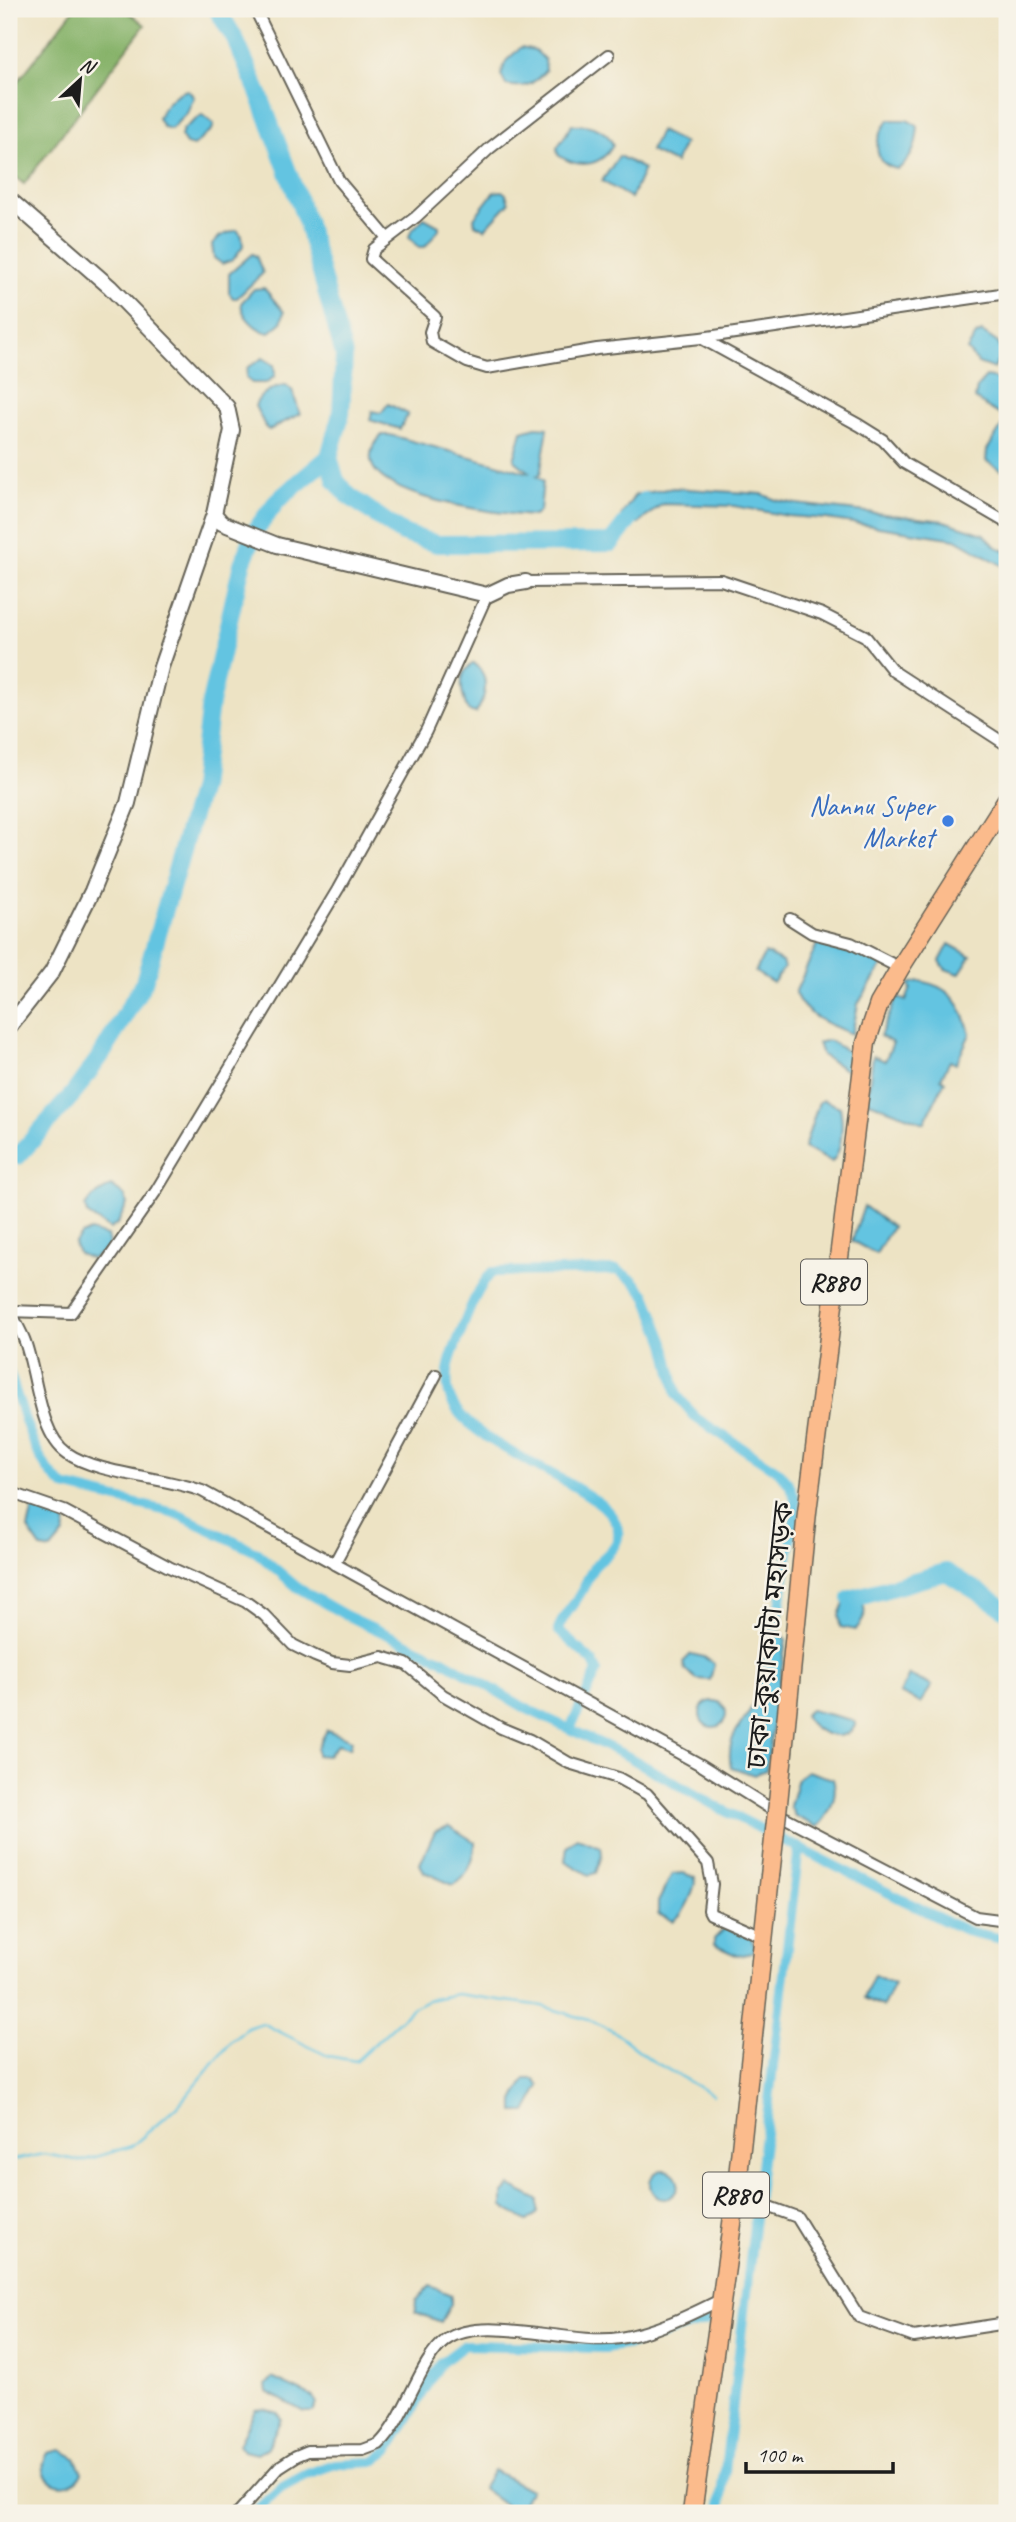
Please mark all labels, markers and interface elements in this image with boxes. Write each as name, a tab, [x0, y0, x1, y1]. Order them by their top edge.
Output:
north arrow	[46, 46, 116, 116]
text: N	[76, 52, 100, 80]
place label: Nannu Super Market	[809, 788, 938, 855]
marker: Nannu Super Market	[940, 813, 956, 829]
road number: R880	[801, 1260, 867, 1304]
street label: ঢাকা-কুয়াকাটা মহাসড়ক	[738, 1499, 801, 1771]
road number: R880	[703, 2172, 769, 2218]
scale bar	[746, 2431, 894, 2475]
text: 100 m	[757, 2442, 804, 2468]

